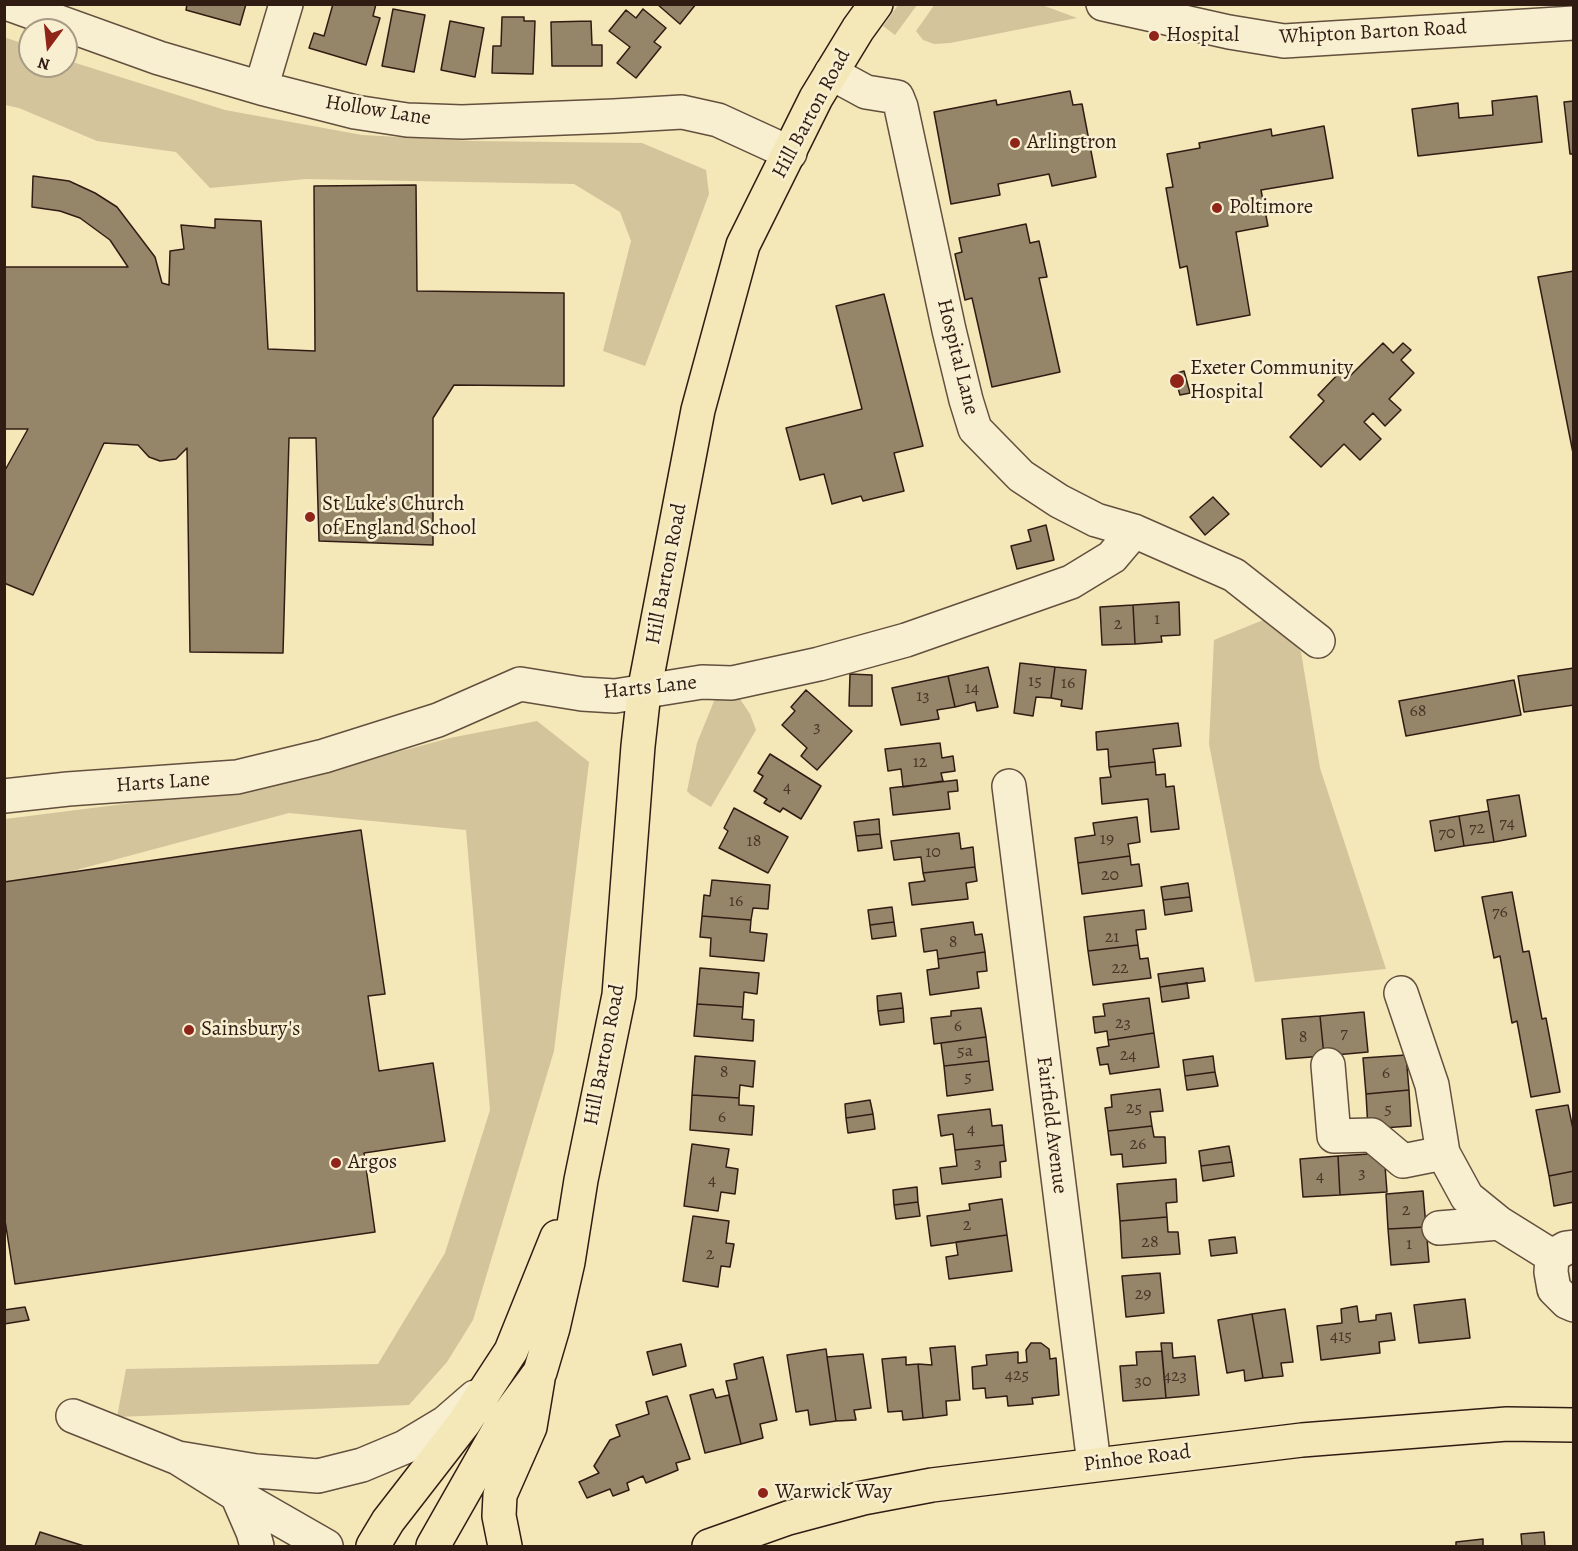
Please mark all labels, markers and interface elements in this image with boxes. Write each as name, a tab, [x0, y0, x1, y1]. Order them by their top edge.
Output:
street label: Whipton Barton Road	[1279, 16, 1467, 50]
north arrow	[18, 18, 78, 78]
place label: Hospital	[1166, 23, 1239, 49]
marker: Hospital	[1147, 29, 1161, 43]
street label: Hill Barton Road	[767, 45, 857, 183]
text: N	[35, 51, 52, 76]
street label: Hollow Lane	[323, 90, 433, 132]
place label: Arlingtron	[1027, 130, 1117, 156]
marker: Arlingtron	[1008, 136, 1022, 150]
place label: Poltimore	[1229, 195, 1313, 221]
marker: Poltimore	[1210, 201, 1224, 215]
street label: Hospital Lane	[930, 296, 984, 418]
place label: Exeter Community Hospital	[1190, 356, 1353, 406]
marker: Exeter Community Hospital	[1168, 372, 1186, 390]
place label: St Luke's Church of England School	[322, 492, 476, 542]
street label: Hill Barton Road	[641, 501, 693, 647]
marker: St Luke's Church of England School	[303, 510, 317, 524]
house number: 1	[1154, 609, 1160, 631]
house number: 2	[1114, 614, 1122, 636]
street label: Harts Lane	[602, 671, 698, 705]
house number: 15	[1028, 671, 1042, 693]
house number: 16	[1061, 673, 1075, 695]
house number: 14	[965, 678, 979, 700]
house number: 13	[916, 686, 930, 708]
house number: 68	[1409, 701, 1427, 723]
house number: 3	[813, 717, 821, 739]
house number: 12	[913, 752, 927, 774]
street label: Harts Lane	[115, 767, 211, 799]
house number: 4	[783, 777, 791, 799]
house number: 74	[1499, 813, 1515, 835]
house number: 72	[1469, 818, 1485, 840]
house number: 70	[1438, 823, 1456, 845]
house number: 19	[1100, 829, 1114, 851]
house number: 18	[747, 831, 761, 853]
house number: 10	[925, 842, 941, 864]
house number: 20	[1101, 865, 1119, 887]
house number: 16	[729, 891, 743, 913]
house number: 76	[1492, 902, 1508, 924]
house number: 21	[1105, 927, 1119, 949]
house number: 8	[949, 932, 957, 954]
house number: 22	[1111, 958, 1129, 980]
street label: Hill Barton Road	[579, 982, 631, 1128]
house number: 23	[1115, 1013, 1131, 1035]
house number: 6	[954, 1016, 962, 1038]
place label: Sainsbury's	[201, 1017, 301, 1043]
marker: Sainsbury's	[182, 1023, 196, 1037]
house number: 7	[1340, 1023, 1348, 1045]
house number: 8	[1299, 1027, 1307, 1049]
house number: 5a	[957, 1041, 973, 1063]
house number: 24	[1120, 1045, 1136, 1067]
street label: Fairfield Avenue	[1030, 1055, 1072, 1195]
house number: 8	[720, 1062, 728, 1084]
house number: 6	[1382, 1063, 1390, 1085]
house number: 5	[964, 1067, 972, 1089]
house number: 25	[1126, 1098, 1142, 1120]
house number: 5	[1384, 1099, 1392, 1121]
house number: 6	[718, 1107, 726, 1129]
house number: 4	[967, 1119, 975, 1141]
house number: 26	[1130, 1134, 1146, 1156]
place label: Argos	[348, 1150, 397, 1176]
house number: 3	[974, 1153, 982, 1175]
marker: Argos	[329, 1156, 343, 1170]
house number: 3	[1358, 1163, 1366, 1185]
house number: 4	[1316, 1166, 1324, 1188]
house number: 4	[708, 1170, 716, 1192]
house number: 2	[1402, 1200, 1410, 1222]
house number: 2	[963, 1215, 971, 1237]
house number: 28	[1141, 1232, 1159, 1254]
house number: 1	[1406, 1234, 1412, 1256]
house number: 2	[706, 1244, 714, 1266]
house number: 29	[1135, 1284, 1151, 1306]
house number: 415	[1330, 1326, 1352, 1348]
house number: 425	[1005, 1365, 1029, 1387]
house number: 423	[1163, 1366, 1187, 1388]
house number: 30	[1134, 1371, 1152, 1393]
street label: Pinhoe Road	[1082, 1440, 1192, 1478]
place label: Warwick Way	[775, 1480, 892, 1506]
marker: Warwick Way	[756, 1486, 770, 1500]

